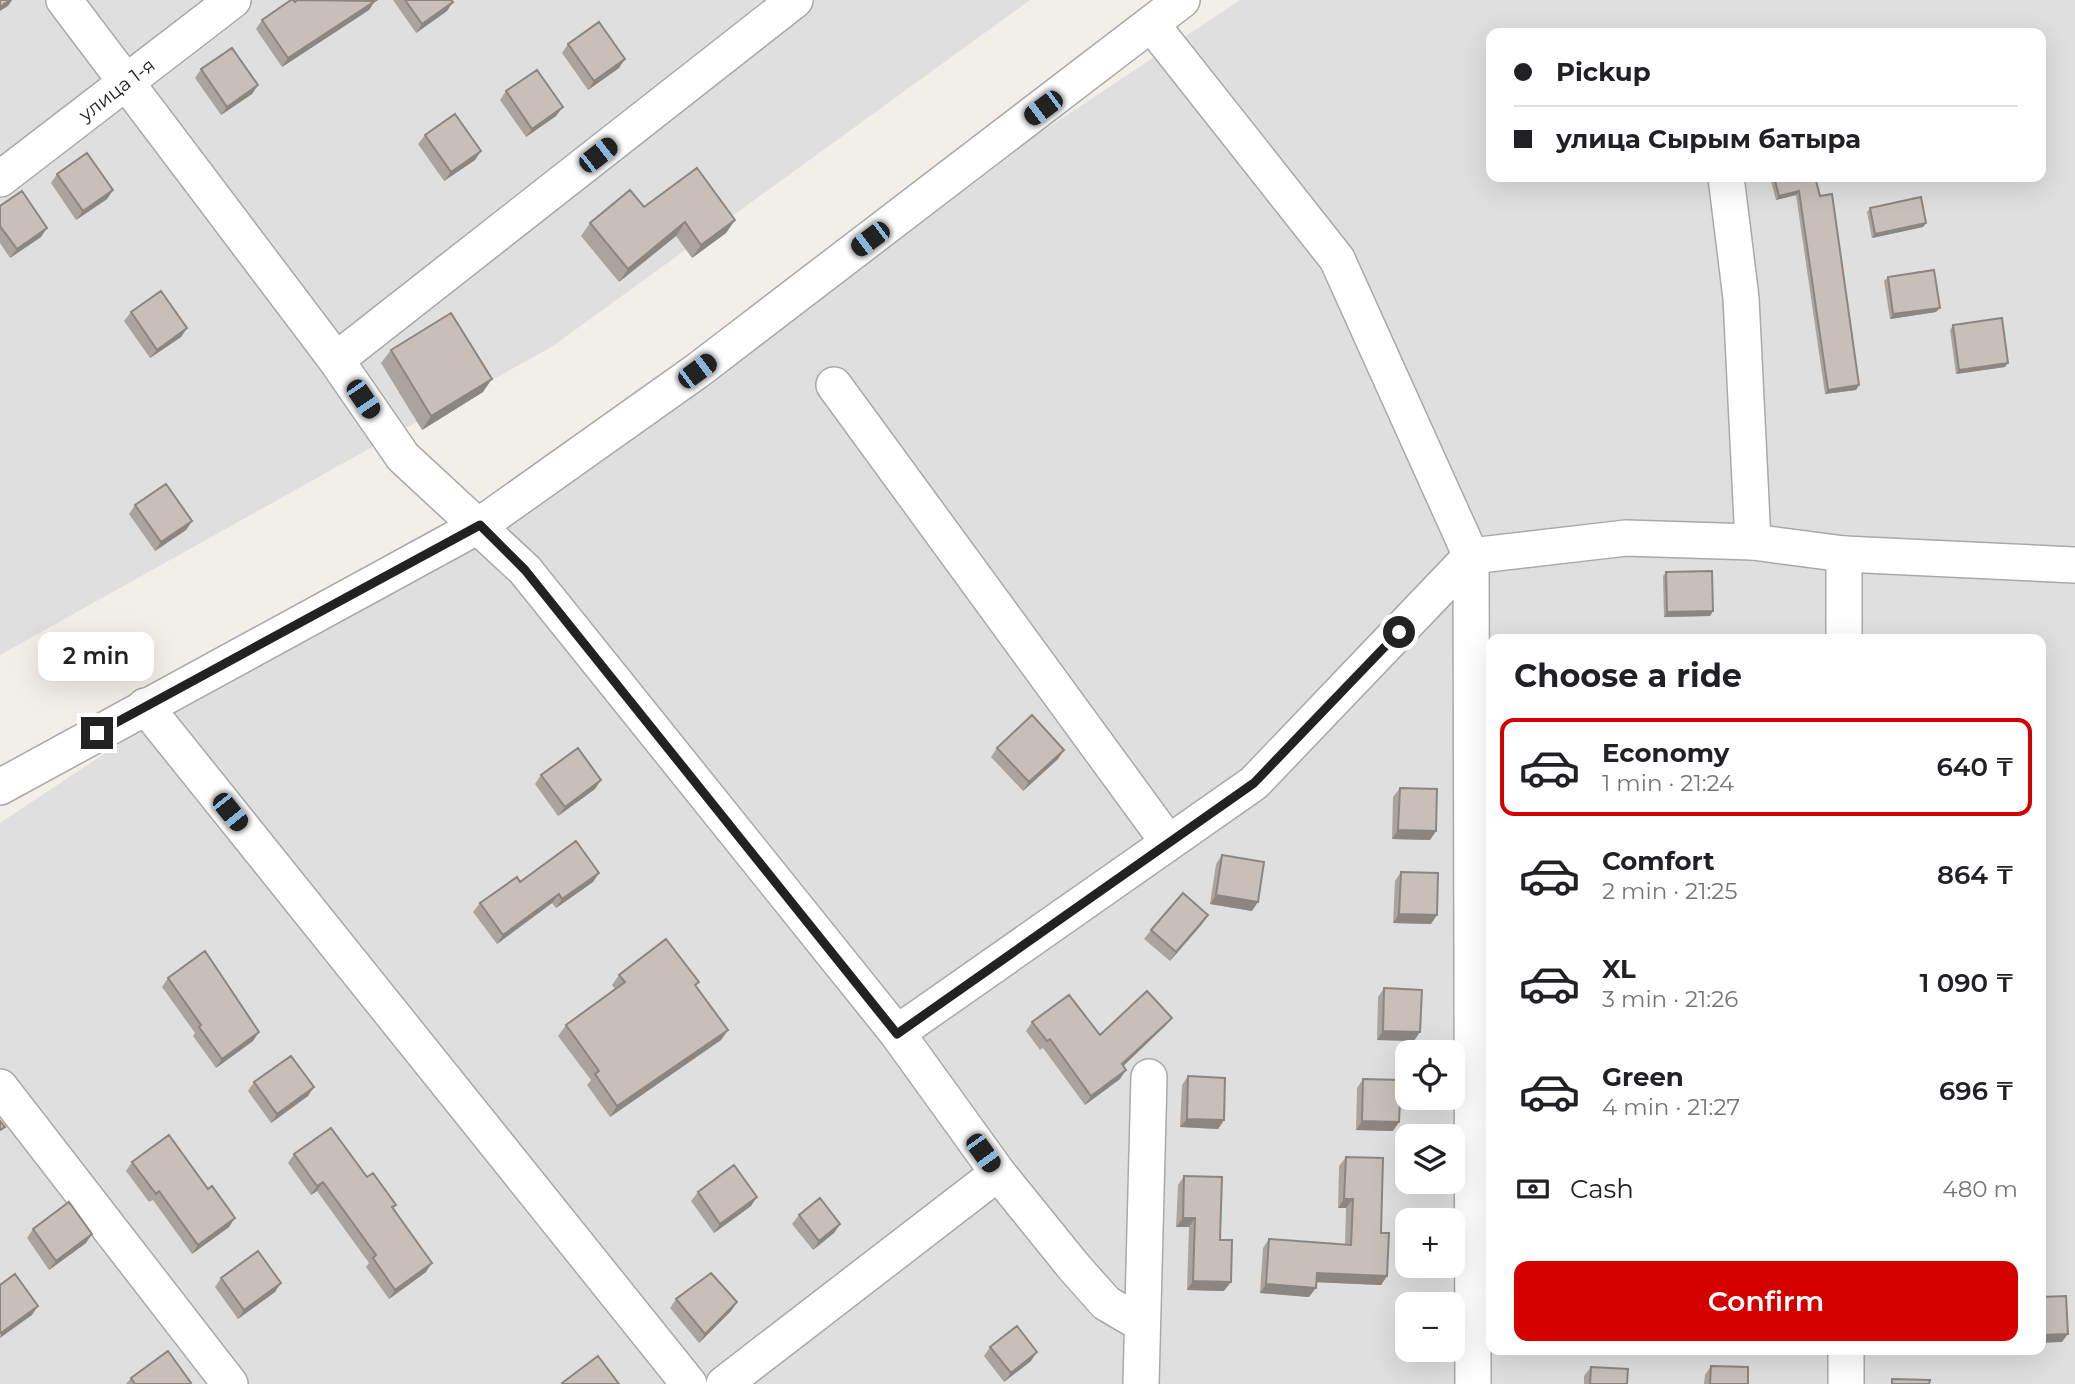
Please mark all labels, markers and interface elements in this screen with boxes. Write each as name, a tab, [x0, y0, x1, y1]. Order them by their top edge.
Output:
street label: улица 1-я	[73, 53, 159, 126]
text: Pickup	[1556, 56, 1651, 88]
car	[1020, 87, 1067, 129]
text: улица Сырым батыра	[1556, 123, 1861, 155]
car	[575, 134, 622, 176]
car	[847, 218, 894, 260]
car	[674, 350, 721, 392]
car	[343, 376, 384, 422]
route start	[1383, 616, 1415, 648]
callout: 2 min	[39, 632, 155, 680]
text: 2 min	[63, 642, 129, 670]
text: Choose a ride	[1514, 656, 1742, 695]
route end	[81, 717, 113, 749]
icon: car	[1518, 736, 1581, 799]
text: Economy	[1602, 737, 1729, 769]
text: 640 ₸	[1937, 751, 2014, 783]
text: 1 min · 21:24	[1602, 769, 1734, 797]
car	[209, 789, 252, 835]
icon: car	[1518, 844, 1581, 907]
text: Comfort	[1602, 845, 1714, 877]
text: 864 ₸	[1937, 859, 2014, 891]
text: 2 min · 21:25	[1602, 877, 1737, 905]
icon: car	[1518, 952, 1581, 1015]
text: XL	[1602, 953, 1636, 985]
text: 1 090 ₸	[1920, 967, 2014, 999]
text: 3 min · 21:26	[1602, 985, 1738, 1013]
map controls	[1395, 1040, 1465, 1362]
button: locate	[1395, 1040, 1465, 1110]
icon: car	[1518, 1060, 1581, 1123]
text: Green	[1602, 1061, 1684, 1093]
text: 696 ₸	[1939, 1075, 2014, 1107]
text: 4 min · 21:27	[1602, 1093, 1740, 1121]
button: layers	[1395, 1124, 1465, 1194]
car	[963, 1130, 1004, 1176]
icon: cash	[1514, 1170, 1552, 1208]
text: Cash	[1570, 1173, 1634, 1205]
text: 480 m	[1942, 1175, 2018, 1203]
button: +	[1395, 1208, 1465, 1278]
button: Confirm	[1514, 1261, 2018, 1341]
button: −	[1395, 1292, 1465, 1362]

